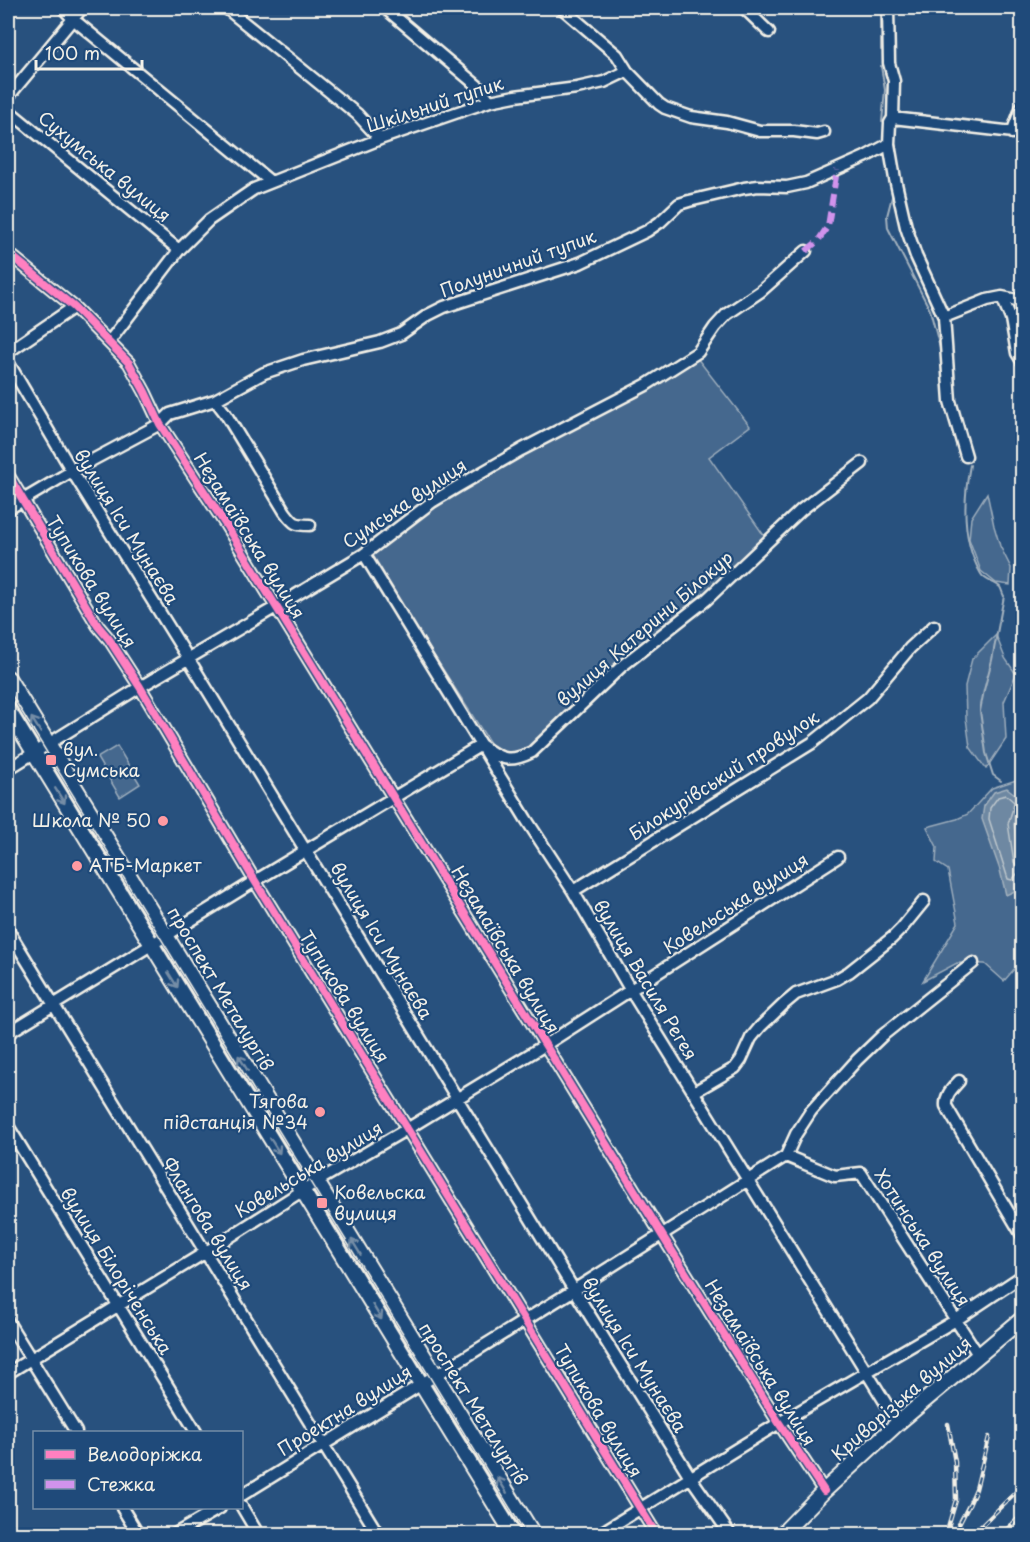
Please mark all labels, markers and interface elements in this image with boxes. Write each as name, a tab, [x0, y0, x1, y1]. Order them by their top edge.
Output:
scale bar	[36, 33, 142, 71]
text: 100 m	[45, 39, 100, 66]
street label: Шкільний тупик	[363, 69, 507, 138]
street label: Сухумська вулиця	[33, 104, 177, 228]
street label: Полуничний тупик	[436, 222, 600, 303]
street label: вулиця Іси Мунаєва	[68, 443, 187, 610]
street label: Незамаївська вулиця	[188, 447, 313, 624]
street label: Сумська вулиця	[337, 451, 472, 554]
street label: Тупикова вулиця	[41, 510, 144, 653]
street label: вулиця Катерини Білокур	[550, 544, 738, 712]
street label: Білокурівський провулок	[623, 703, 824, 847]
one-way arrow	[30, 717, 42, 734]
place label: вул. Сумська	[63, 735, 140, 783]
marker: вул. Сумська	[44, 753, 58, 767]
one-way arrow	[55, 787, 67, 804]
place label: Школа № 50	[32, 806, 151, 833]
marker: Школа № 50	[156, 814, 170, 828]
street label: Ковельська вулиця	[657, 845, 813, 960]
place label: АТБ-Маркет	[89, 851, 202, 878]
street label: вулиця Іси Мунаєва	[325, 856, 440, 1025]
marker: АТБ-Маркет	[70, 859, 84, 873]
street label: Незамаївська вулиця	[445, 860, 567, 1038]
street label: вулиця Василя Регея	[588, 894, 705, 1065]
street label: проспект Металургів	[161, 901, 281, 1076]
street label: Тупикова вулиця	[294, 925, 397, 1068]
one-way arrow	[168, 971, 180, 988]
one-way arrow	[237, 1055, 249, 1072]
place label: Тягова пiдстанцiя №34	[163, 1087, 309, 1135]
marker: Тягова пiдстанцiя №34	[313, 1105, 327, 1119]
street label: Ковельська вулиця	[229, 1114, 387, 1224]
one-way arrow	[270, 1137, 282, 1154]
street label: Флангова вулиця	[156, 1151, 260, 1295]
street label: Хотинська вулиця	[869, 1163, 978, 1311]
place label: Ковельска вулиця	[334, 1178, 426, 1226]
street label: вулиця Білоріченська	[55, 1181, 180, 1360]
marker: Ковельска вулиця	[315, 1196, 329, 1210]
one-way arrow	[350, 1239, 362, 1256]
street label: вулиця Іси Мунаєва	[576, 1271, 695, 1438]
street label: Незамаївська вулиця	[699, 1274, 824, 1451]
one-way arrow	[372, 1303, 384, 1320]
street label: проспект Металургів	[413, 1317, 535, 1490]
street label: Криворізька вулиця	[825, 1329, 977, 1467]
street label: Тупикова вулиця	[549, 1338, 650, 1482]
street label: Проектна вулиця	[272, 1358, 417, 1462]
legend	[33, 1431, 243, 1509]
text: Велодоріжка	[87, 1440, 203, 1467]
text: Стежка	[87, 1470, 156, 1497]
one-way arrow	[496, 1477, 508, 1494]

